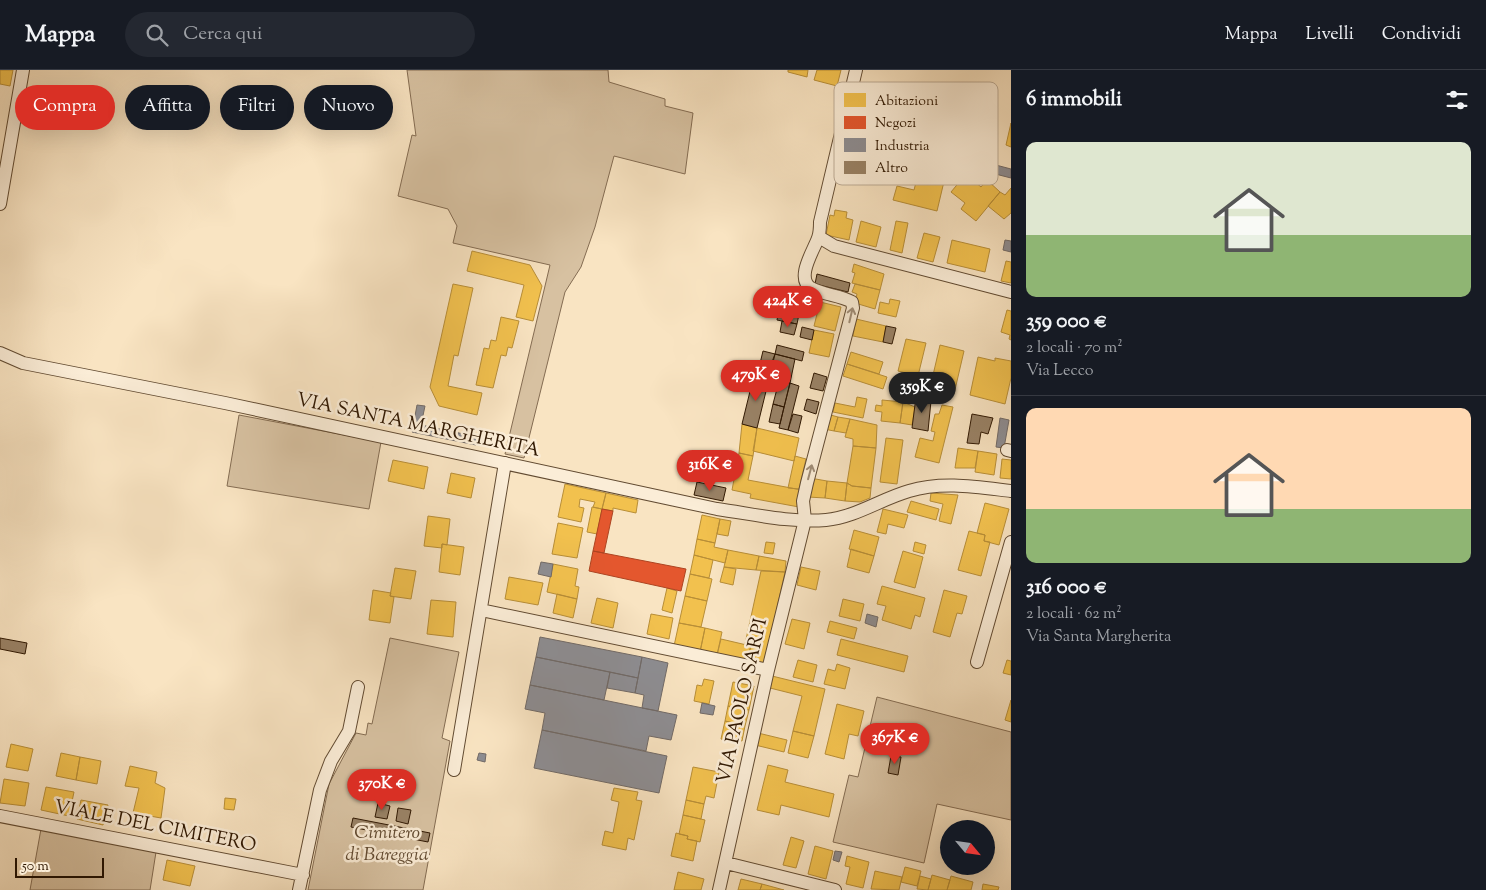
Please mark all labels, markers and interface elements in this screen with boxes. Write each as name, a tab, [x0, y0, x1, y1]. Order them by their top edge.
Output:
search box	[125, 12, 475, 57]
text: Mappa	[25, 18, 95, 52]
icon: search	[143, 21, 171, 49]
text: Cerca qui	[183, 21, 262, 48]
text: Mappa	[1225, 22, 1278, 48]
text: Livelli	[1306, 22, 1354, 48]
text: Condividi	[1382, 22, 1461, 48]
legend	[834, 82, 998, 185]
chip: Compra	[15, 85, 115, 130]
chip: Affitta	[125, 85, 210, 130]
chip: Filtri	[220, 85, 294, 130]
chip: Nuovo	[304, 85, 393, 130]
text: 6 immobili	[1026, 85, 1122, 115]
icon: filters	[1443, 86, 1471, 114]
text: Abitazioni	[875, 92, 938, 112]
text: Negozi	[875, 114, 916, 134]
text: Industria	[875, 137, 930, 157]
text: Altro	[875, 159, 908, 179]
icon: home	[1204, 175, 1294, 265]
pin: 424K €	[747, 286, 829, 328]
text: 424K €	[764, 290, 812, 313]
one-way arrow	[847, 307, 856, 323]
text: 359 000 €	[1026, 307, 1107, 337]
text: 2 locali · 70 m²	[1026, 337, 1123, 360]
pin: 479K €	[715, 360, 797, 402]
text: Via Lecco	[1026, 360, 1094, 383]
text: 479K €	[732, 364, 780, 387]
pin: 359K €	[881, 372, 963, 414]
text: 359K €	[900, 376, 944, 399]
street label: VIA SANTA MARGHERITA	[294, 387, 543, 465]
icon: home	[1204, 440, 1294, 530]
pin: 316K €	[669, 450, 751, 492]
text: 316K €	[688, 454, 732, 477]
one-way arrow	[806, 465, 815, 481]
text: 316 000 €	[1026, 573, 1107, 603]
text: 2 locali · 62 m²	[1026, 603, 1122, 626]
street label: VIA PAOLO SARPI	[711, 616, 775, 786]
text: Via Santa Margherita	[1026, 626, 1171, 649]
pin: 367K €	[854, 722, 936, 765]
text: 367K €	[871, 727, 919, 750]
pin: 370K €	[341, 768, 423, 811]
text: 370K €	[358, 773, 406, 796]
street label: VIALE DEL CIMITERO	[52, 794, 258, 860]
park label: Cimitero di Bareggia	[345, 820, 429, 869]
north arrow	[940, 820, 995, 875]
map controls	[940, 820, 995, 875]
scale bar	[15, 855, 104, 878]
text: 50 m	[22, 857, 49, 877]

